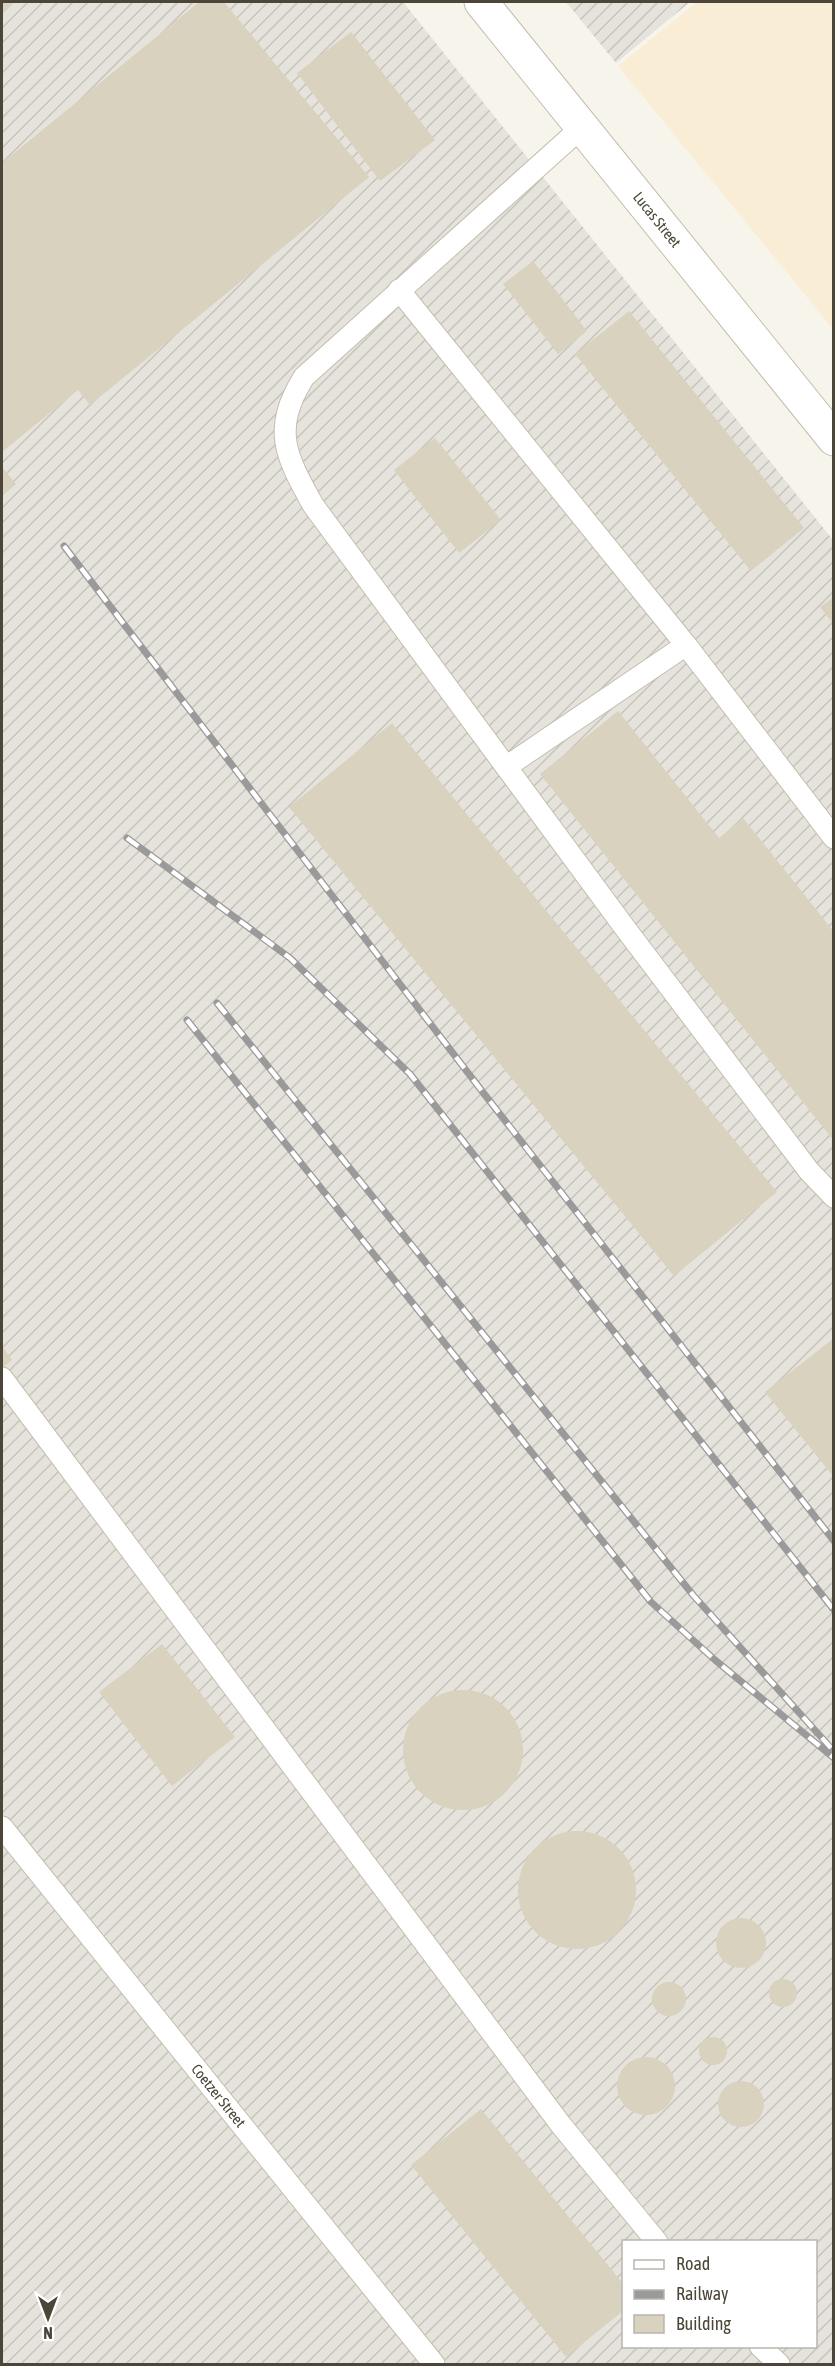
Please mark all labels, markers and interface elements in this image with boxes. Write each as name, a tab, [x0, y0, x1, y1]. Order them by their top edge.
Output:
street label: Lucas Street	[630, 189, 685, 250]
street label: Coetzer Street	[188, 2060, 249, 2131]
legend	[622, 2240, 817, 2348]
text: Road	[676, 2253, 710, 2274]
text: Railway	[676, 2283, 728, 2304]
north arrow	[18, 2288, 78, 2348]
text: Building	[676, 2313, 731, 2334]
text: N	[43, 2324, 53, 2342]

